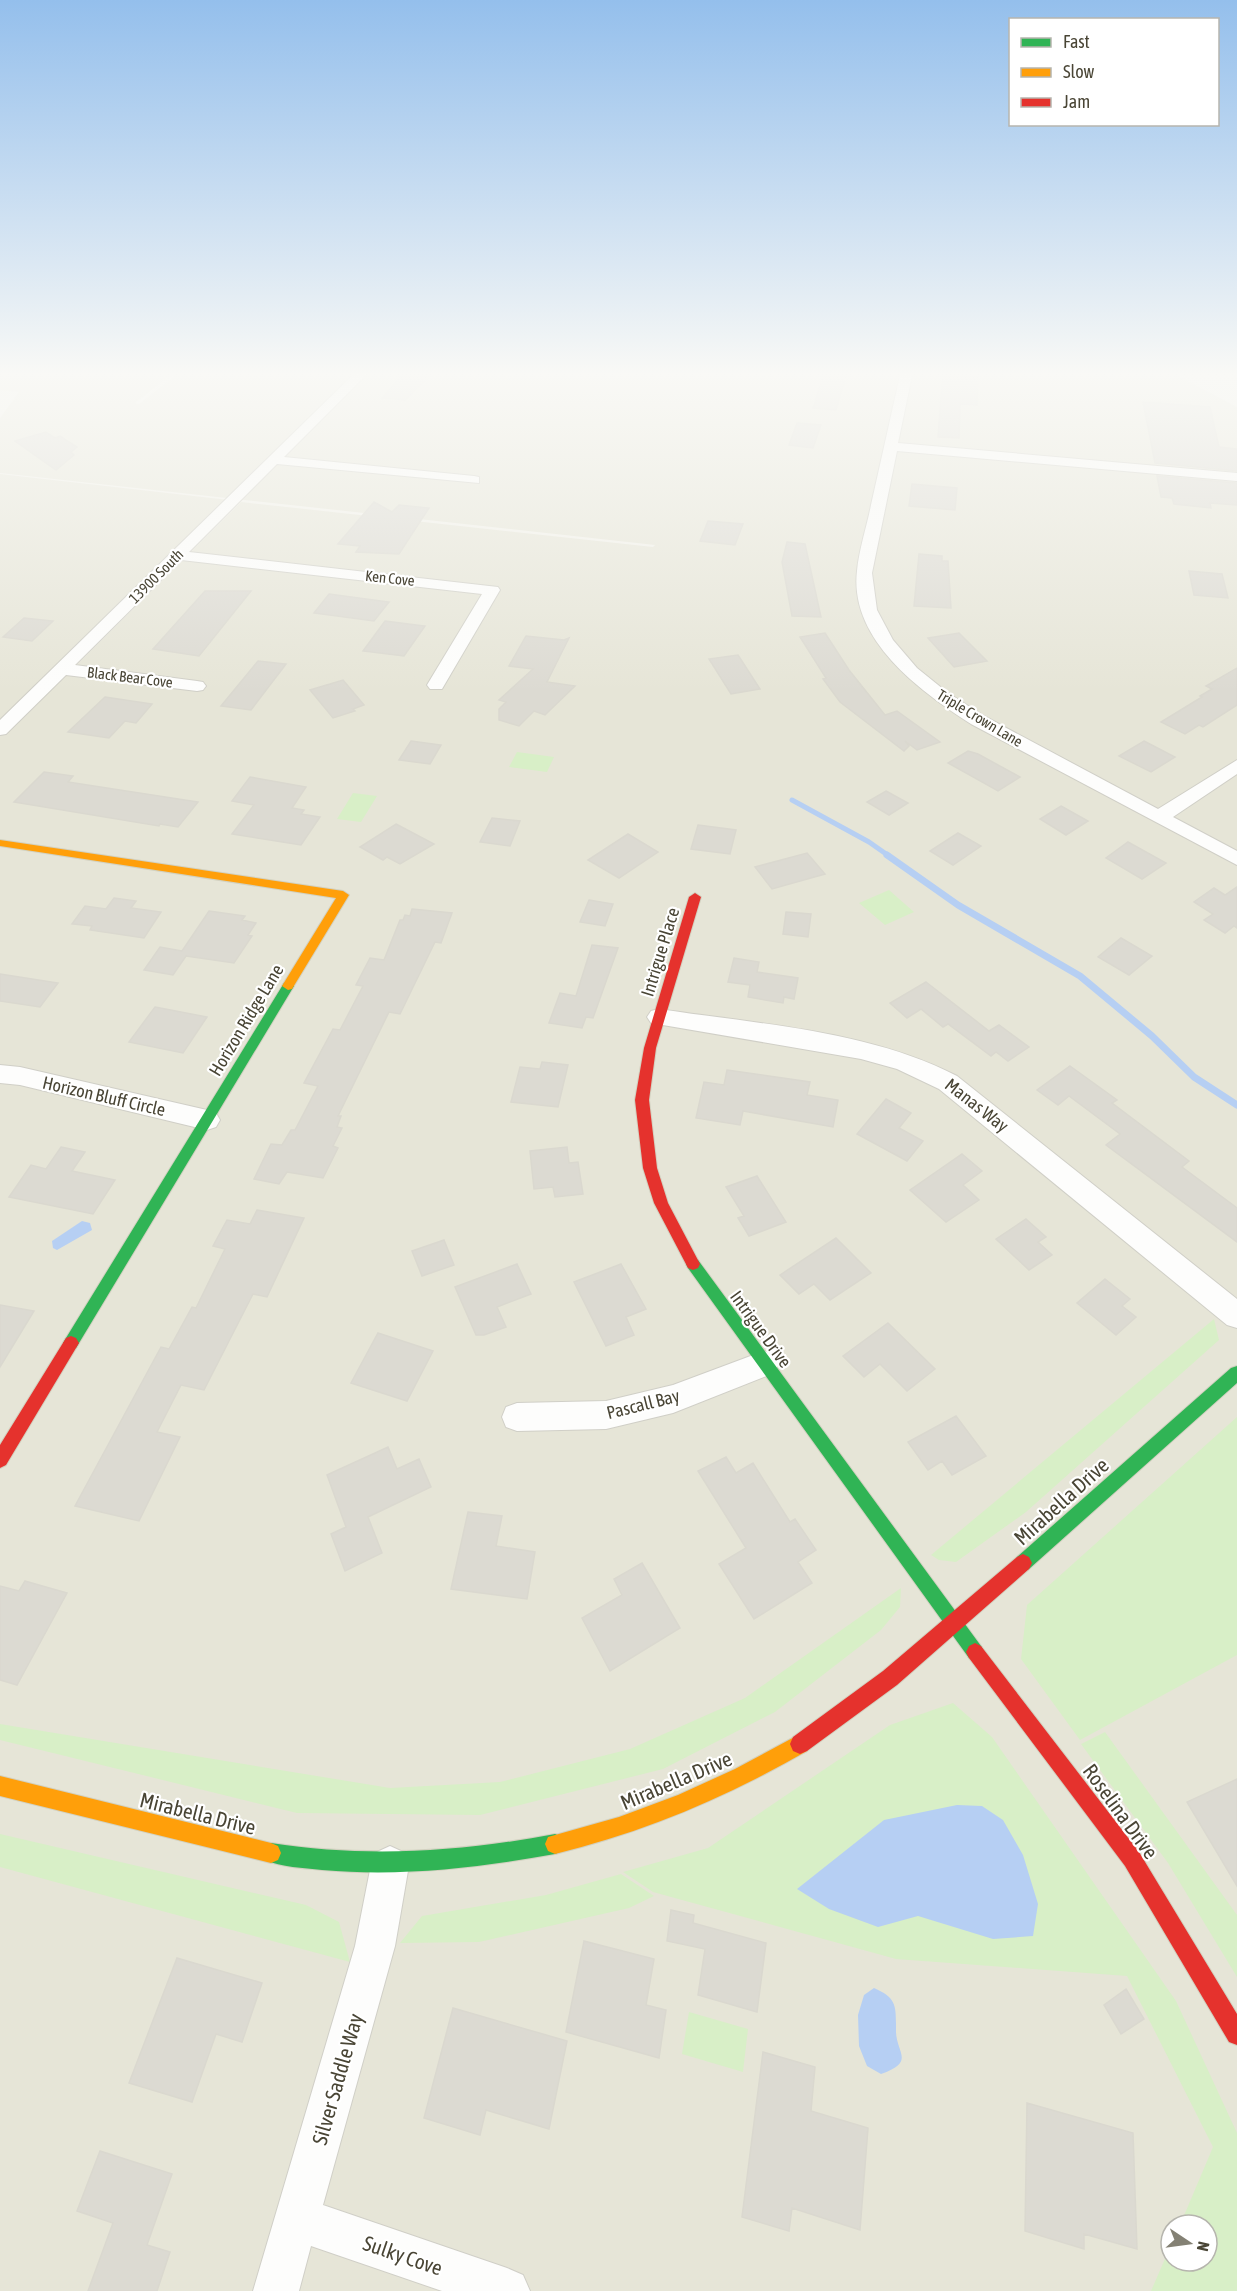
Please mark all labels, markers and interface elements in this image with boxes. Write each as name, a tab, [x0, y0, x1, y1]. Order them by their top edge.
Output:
legend	[1009, 18, 1219, 126]
text: Fast	[1063, 31, 1090, 52]
text: Slow	[1063, 61, 1094, 82]
text: Jam	[1063, 91, 1090, 112]
street label: 13900 South	[125, 545, 187, 607]
street label: Ken Cove	[364, 567, 416, 589]
street label: Black Bear Cove	[86, 663, 174, 691]
street label: Triple Crown Lane	[934, 686, 1026, 750]
street label: Intrigue Place	[637, 905, 683, 999]
street label: Horizon Ridge Lane	[204, 960, 288, 1080]
street label: Horizon Bluff Circle	[40, 1072, 168, 1120]
street label: Manas Way	[941, 1074, 1013, 1136]
street label: Intrigue Drive	[726, 1286, 796, 1372]
street label: Pascall Bay	[604, 1385, 682, 1423]
street label: Mirabella Drive	[1009, 1452, 1113, 1550]
street label: Mirabella Drive	[617, 1746, 735, 1814]
street label: Roselina Drive	[1079, 1759, 1163, 1863]
street label: Mirabella Drive	[138, 1787, 258, 1839]
street label: Silver Saddle Way	[307, 2010, 367, 2147]
north arrow	[1159, 2213, 1219, 2273]
street label: Sulky Cove	[360, 2230, 446, 2280]
text: N	[1194, 2240, 1213, 2253]

